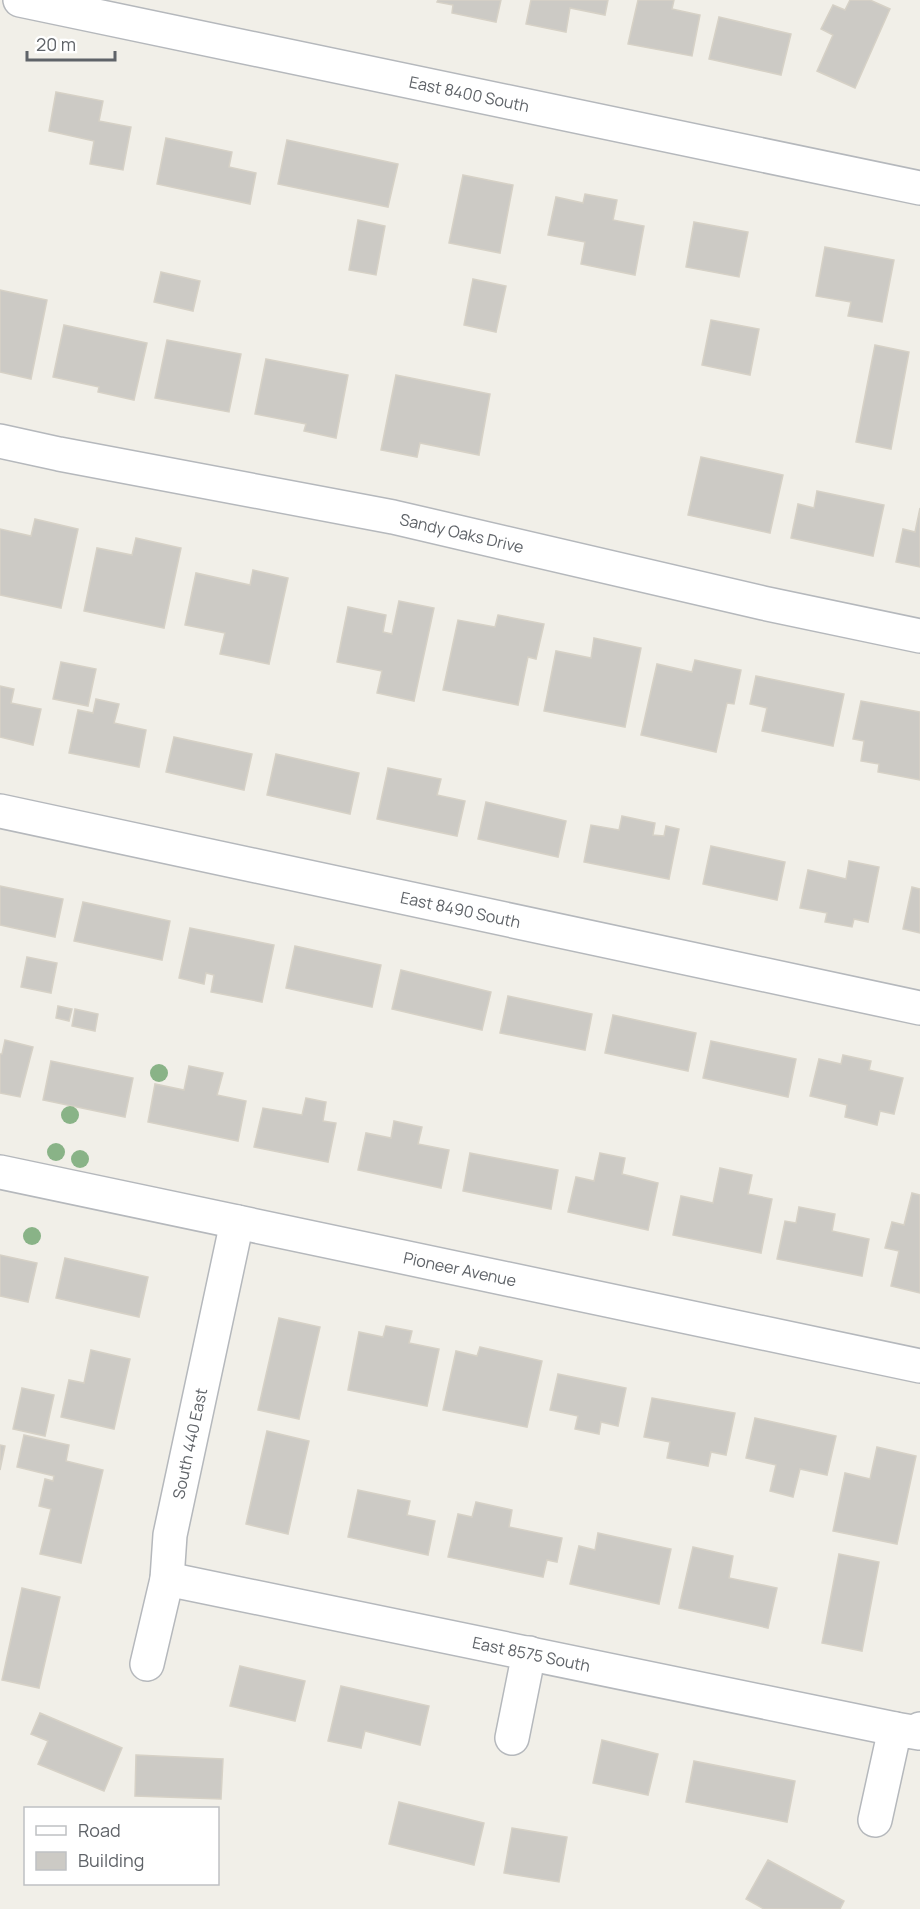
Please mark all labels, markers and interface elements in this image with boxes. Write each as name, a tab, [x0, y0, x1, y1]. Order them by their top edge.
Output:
scale bar	[27, 24, 116, 62]
text: 20 m	[36, 32, 76, 56]
street label: East 8400 South	[407, 71, 531, 117]
street label: Sandy Oaks Drive	[398, 508, 526, 558]
street label: East 8490 South	[398, 886, 523, 933]
street label: Pioneer Avenue	[401, 1246, 518, 1292]
street label: South 440 East	[167, 1386, 212, 1501]
street label: East 8575 South	[470, 1631, 592, 1677]
legend	[24, 1807, 219, 1885]
text: Road	[78, 1818, 121, 1842]
text: Building	[78, 1848, 144, 1872]

